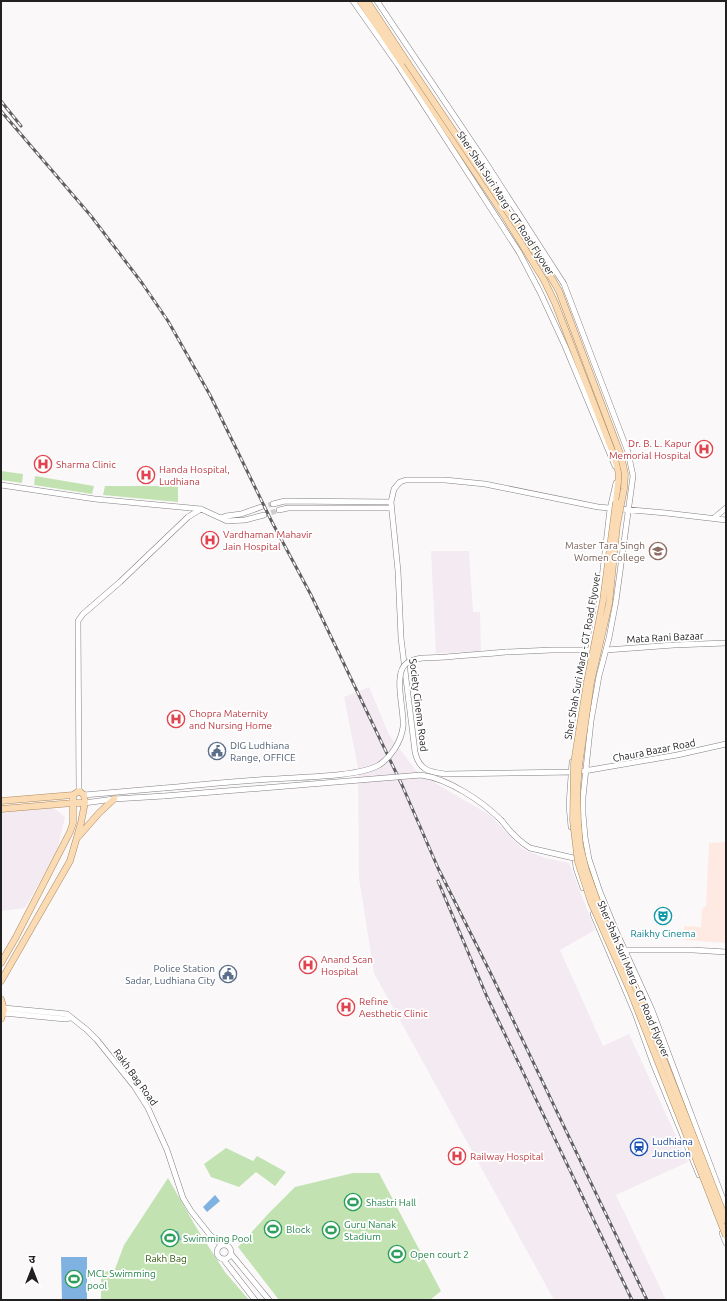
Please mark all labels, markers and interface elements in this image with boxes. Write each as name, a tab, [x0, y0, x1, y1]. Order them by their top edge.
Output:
street label: Sher Shah Suri Marg - GT Road Flyover	[455, 129, 556, 277]
place label: Dr. B. L. Kapur Memorial Hospital	[609, 438, 691, 461]
hospital icon: Dr. B. L. Kapur Memorial Hospital	[694, 439, 714, 459]
hospital icon: Sharma Clinic	[33, 454, 53, 474]
place label: Sharma Clinic	[56, 459, 116, 470]
place label: Handa Hospital, Ludhiana	[159, 464, 230, 487]
hospital icon: Handa Hospital, Ludhiana	[136, 465, 156, 485]
place label: Vardhaman Mahavir Jain Hospital	[223, 529, 313, 552]
hospital icon: Vardhaman Mahavir Jain Hospital	[200, 530, 220, 550]
place label: Master Tara Singh Women College	[565, 540, 645, 563]
school or university icon: Master Tara Singh Women College	[648, 541, 668, 561]
street label: Sher Shah Suri Marg - GT Road Flyover	[562, 572, 603, 740]
street label: Mata Rani Bazaar	[626, 630, 704, 645]
street label: Society Cinema Road	[407, 658, 430, 752]
place label: Chopra Maternity and Nursing Home	[189, 708, 272, 731]
hospital icon: Chopra Maternity and Nursing Home	[166, 709, 186, 729]
street label: Chaura Bazar Road	[612, 737, 697, 764]
place label: DIG Ludhiana Range, OFFICE	[230, 740, 296, 763]
public building icon: DIG Ludhiana Range, OFFICE	[207, 741, 227, 761]
street label: Sher Shah Suri Marg - GT Road Flyover	[595, 899, 672, 1060]
theatre icon: Raikhy Cinema	[653, 906, 673, 926]
place label: Raikhy Cinema	[630, 928, 696, 939]
place label: Anand Scan Hospital	[321, 954, 373, 977]
hospital icon: Anand Scan Hospital	[298, 955, 318, 975]
place label: Police Station Sadar, Ludhiana City	[125, 963, 215, 986]
public building icon: Police Station Sadar, Ludhiana City	[218, 964, 238, 984]
place label: Refine Aesthetic Clinic	[359, 996, 428, 1019]
hospital icon: Refine Aesthetic Clinic	[336, 997, 356, 1017]
street label: Rakh Bag Road	[111, 1047, 160, 1108]
place label: Ludhiana Junction	[652, 1136, 693, 1159]
station icon: Ludhiana Junction	[629, 1137, 649, 1157]
hospital icon: Railway Hospital	[447, 1146, 467, 1166]
place label: Railway Hospital	[470, 1151, 544, 1162]
sports icon: Shastri Hall	[343, 1192, 363, 1212]
place label: Shastri Hall	[366, 1197, 417, 1208]
sports icon: Block	[263, 1219, 283, 1239]
place label: Guru Nanak Stadium	[344, 1219, 396, 1242]
sports icon: Guru Nanak Stadium	[321, 1220, 341, 1240]
place label: Block	[286, 1224, 311, 1235]
sports icon: Swimming Pool	[160, 1228, 180, 1248]
place label: Swimming Pool	[183, 1233, 252, 1244]
sports icon: Open court 2	[387, 1244, 407, 1264]
north arrow	[12, 1249, 52, 1289]
place label: Open court 2	[410, 1249, 469, 1260]
text: उ	[29, 1253, 36, 1265]
park label: Rakh Bag	[145, 1253, 187, 1264]
place label: MCL Swimming pool	[87, 1268, 156, 1291]
sports icon: MCL Swimming pool	[64, 1269, 84, 1289]

